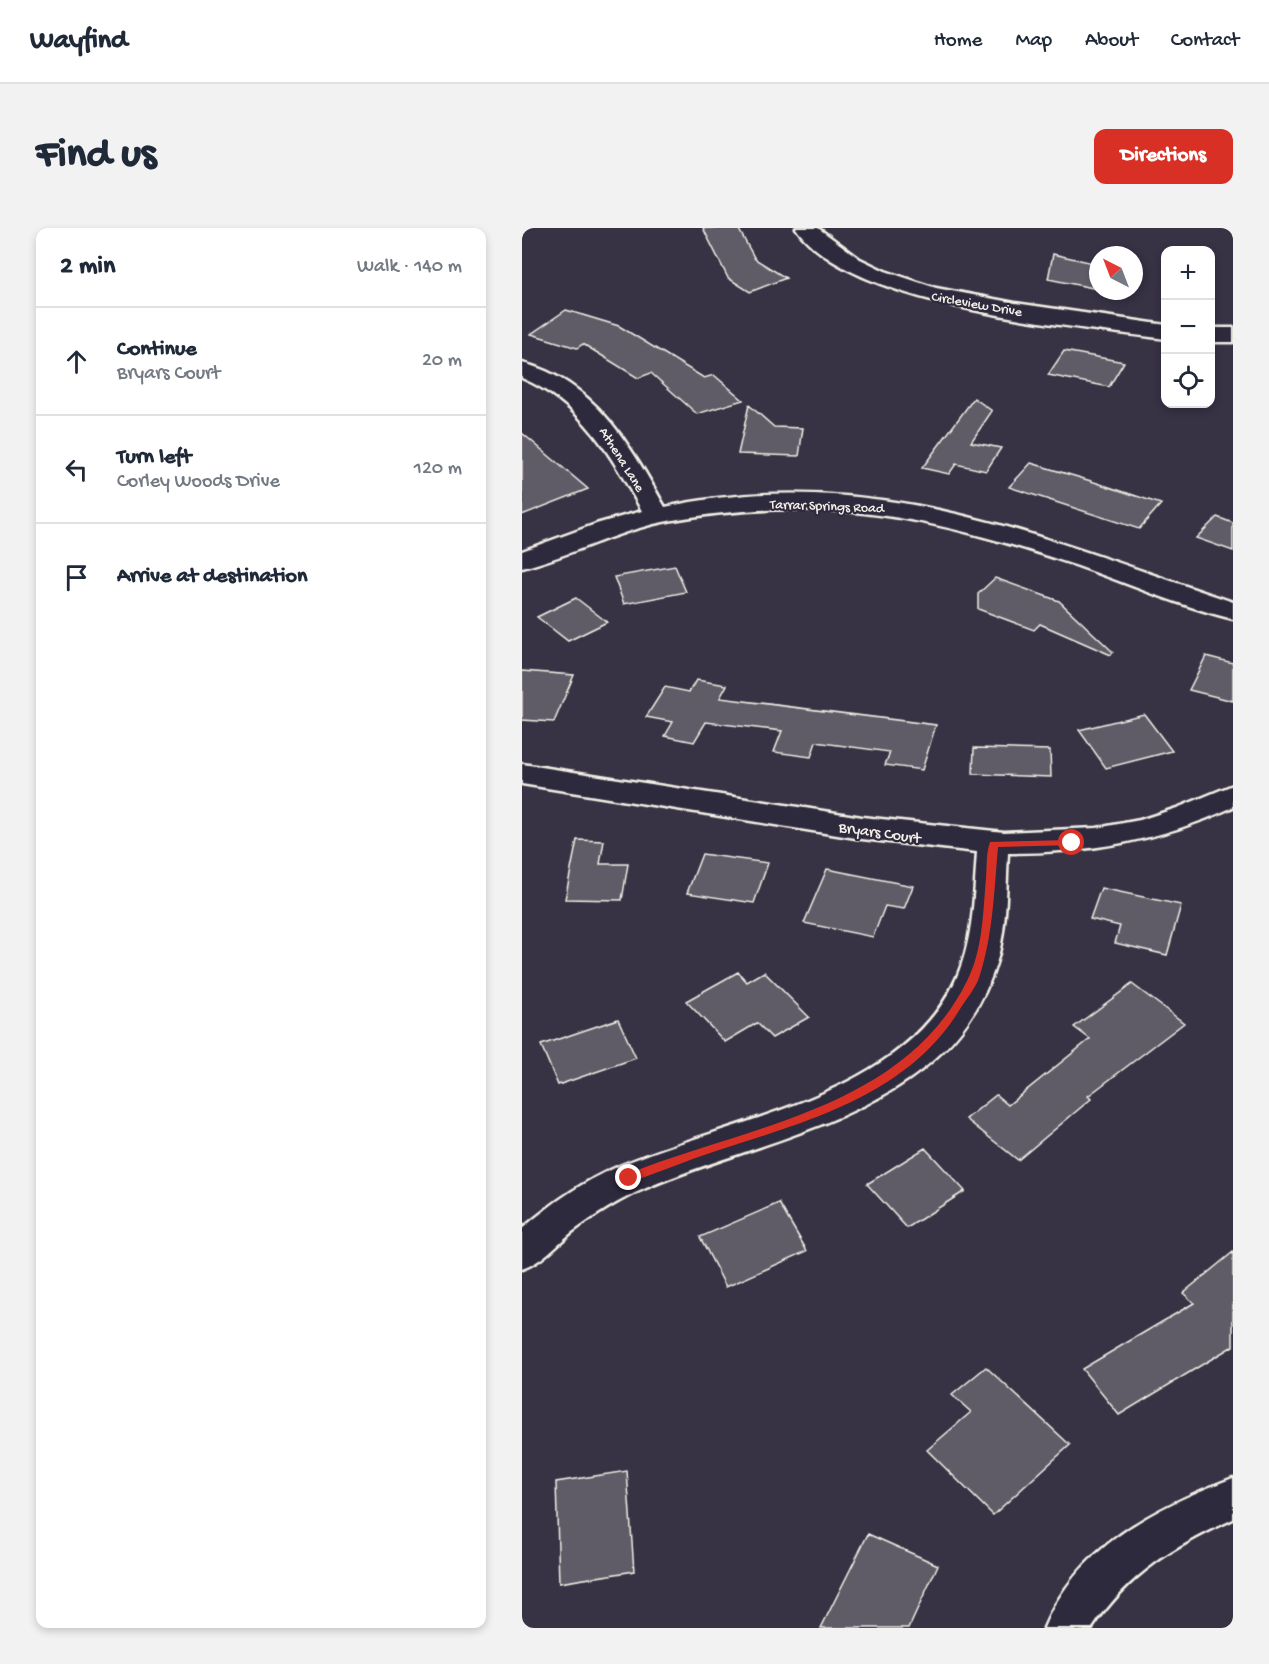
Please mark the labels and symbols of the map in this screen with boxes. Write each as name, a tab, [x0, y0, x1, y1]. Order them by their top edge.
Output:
north arrow	[1089, 246, 1143, 300]
street label: Circleview Drive	[930, 289, 1024, 322]
street label: Athena Lane	[594, 425, 648, 497]
street label: Tarrar Springs Road	[769, 497, 886, 518]
street label: Bryars Court	[836, 819, 923, 850]
route start	[1058, 829, 1084, 855]
route end	[615, 1164, 641, 1190]

